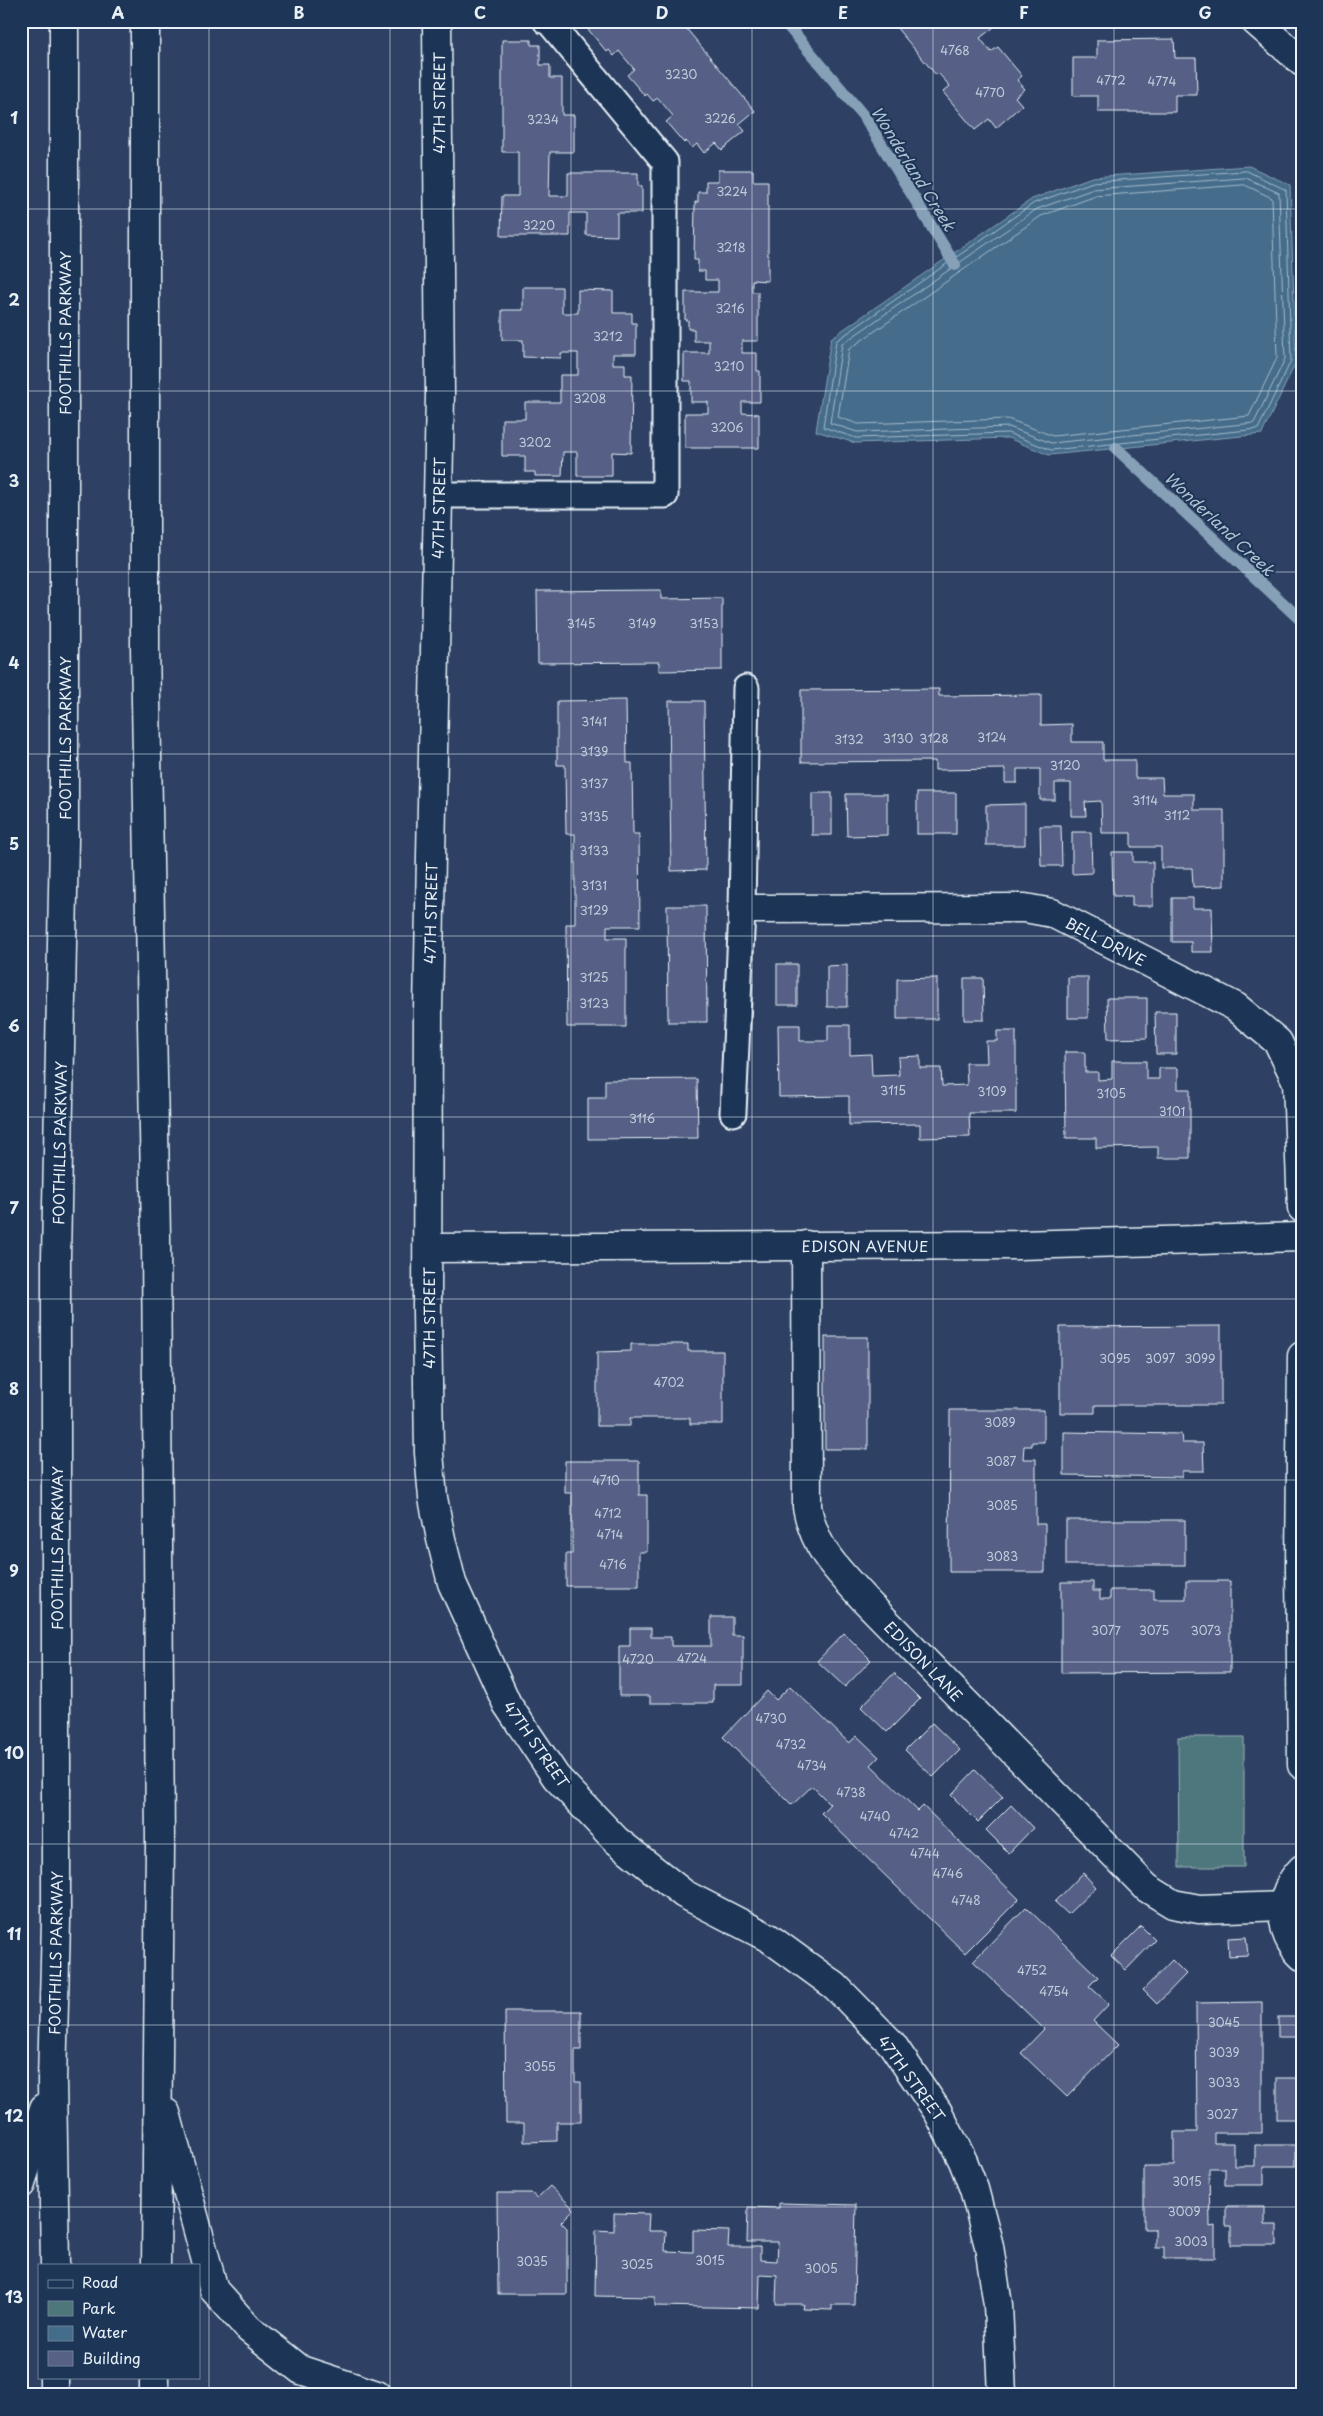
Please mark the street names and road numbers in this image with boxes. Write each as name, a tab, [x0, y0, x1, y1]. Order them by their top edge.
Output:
street label: 47TH STREET	[427, 51, 450, 154]
street label: FOOTHILLS PARKWAY	[53, 251, 76, 415]
street label: 47TH STREET	[426, 456, 450, 559]
street label: FOOTHILLS PARKWAY	[53, 656, 76, 820]
street label: 47TH STREET	[418, 861, 442, 964]
street label: BELL DRIVE	[1062, 911, 1150, 971]
street label: FOOTHILLS PARKWAY	[46, 1061, 72, 1225]
street label: EDISON AVENUE	[802, 1234, 928, 1257]
street label: 47TH STREET	[417, 1266, 440, 1369]
street label: FOOTHILLS PARKWAY	[45, 1466, 68, 1630]
street label: EDISON LANE	[880, 1616, 968, 1706]
street label: 47TH STREET	[498, 1696, 576, 1793]
street label: FOOTHILLS PARKWAY	[42, 1871, 68, 2035]
street label: 47TH STREET	[873, 2030, 952, 2127]

